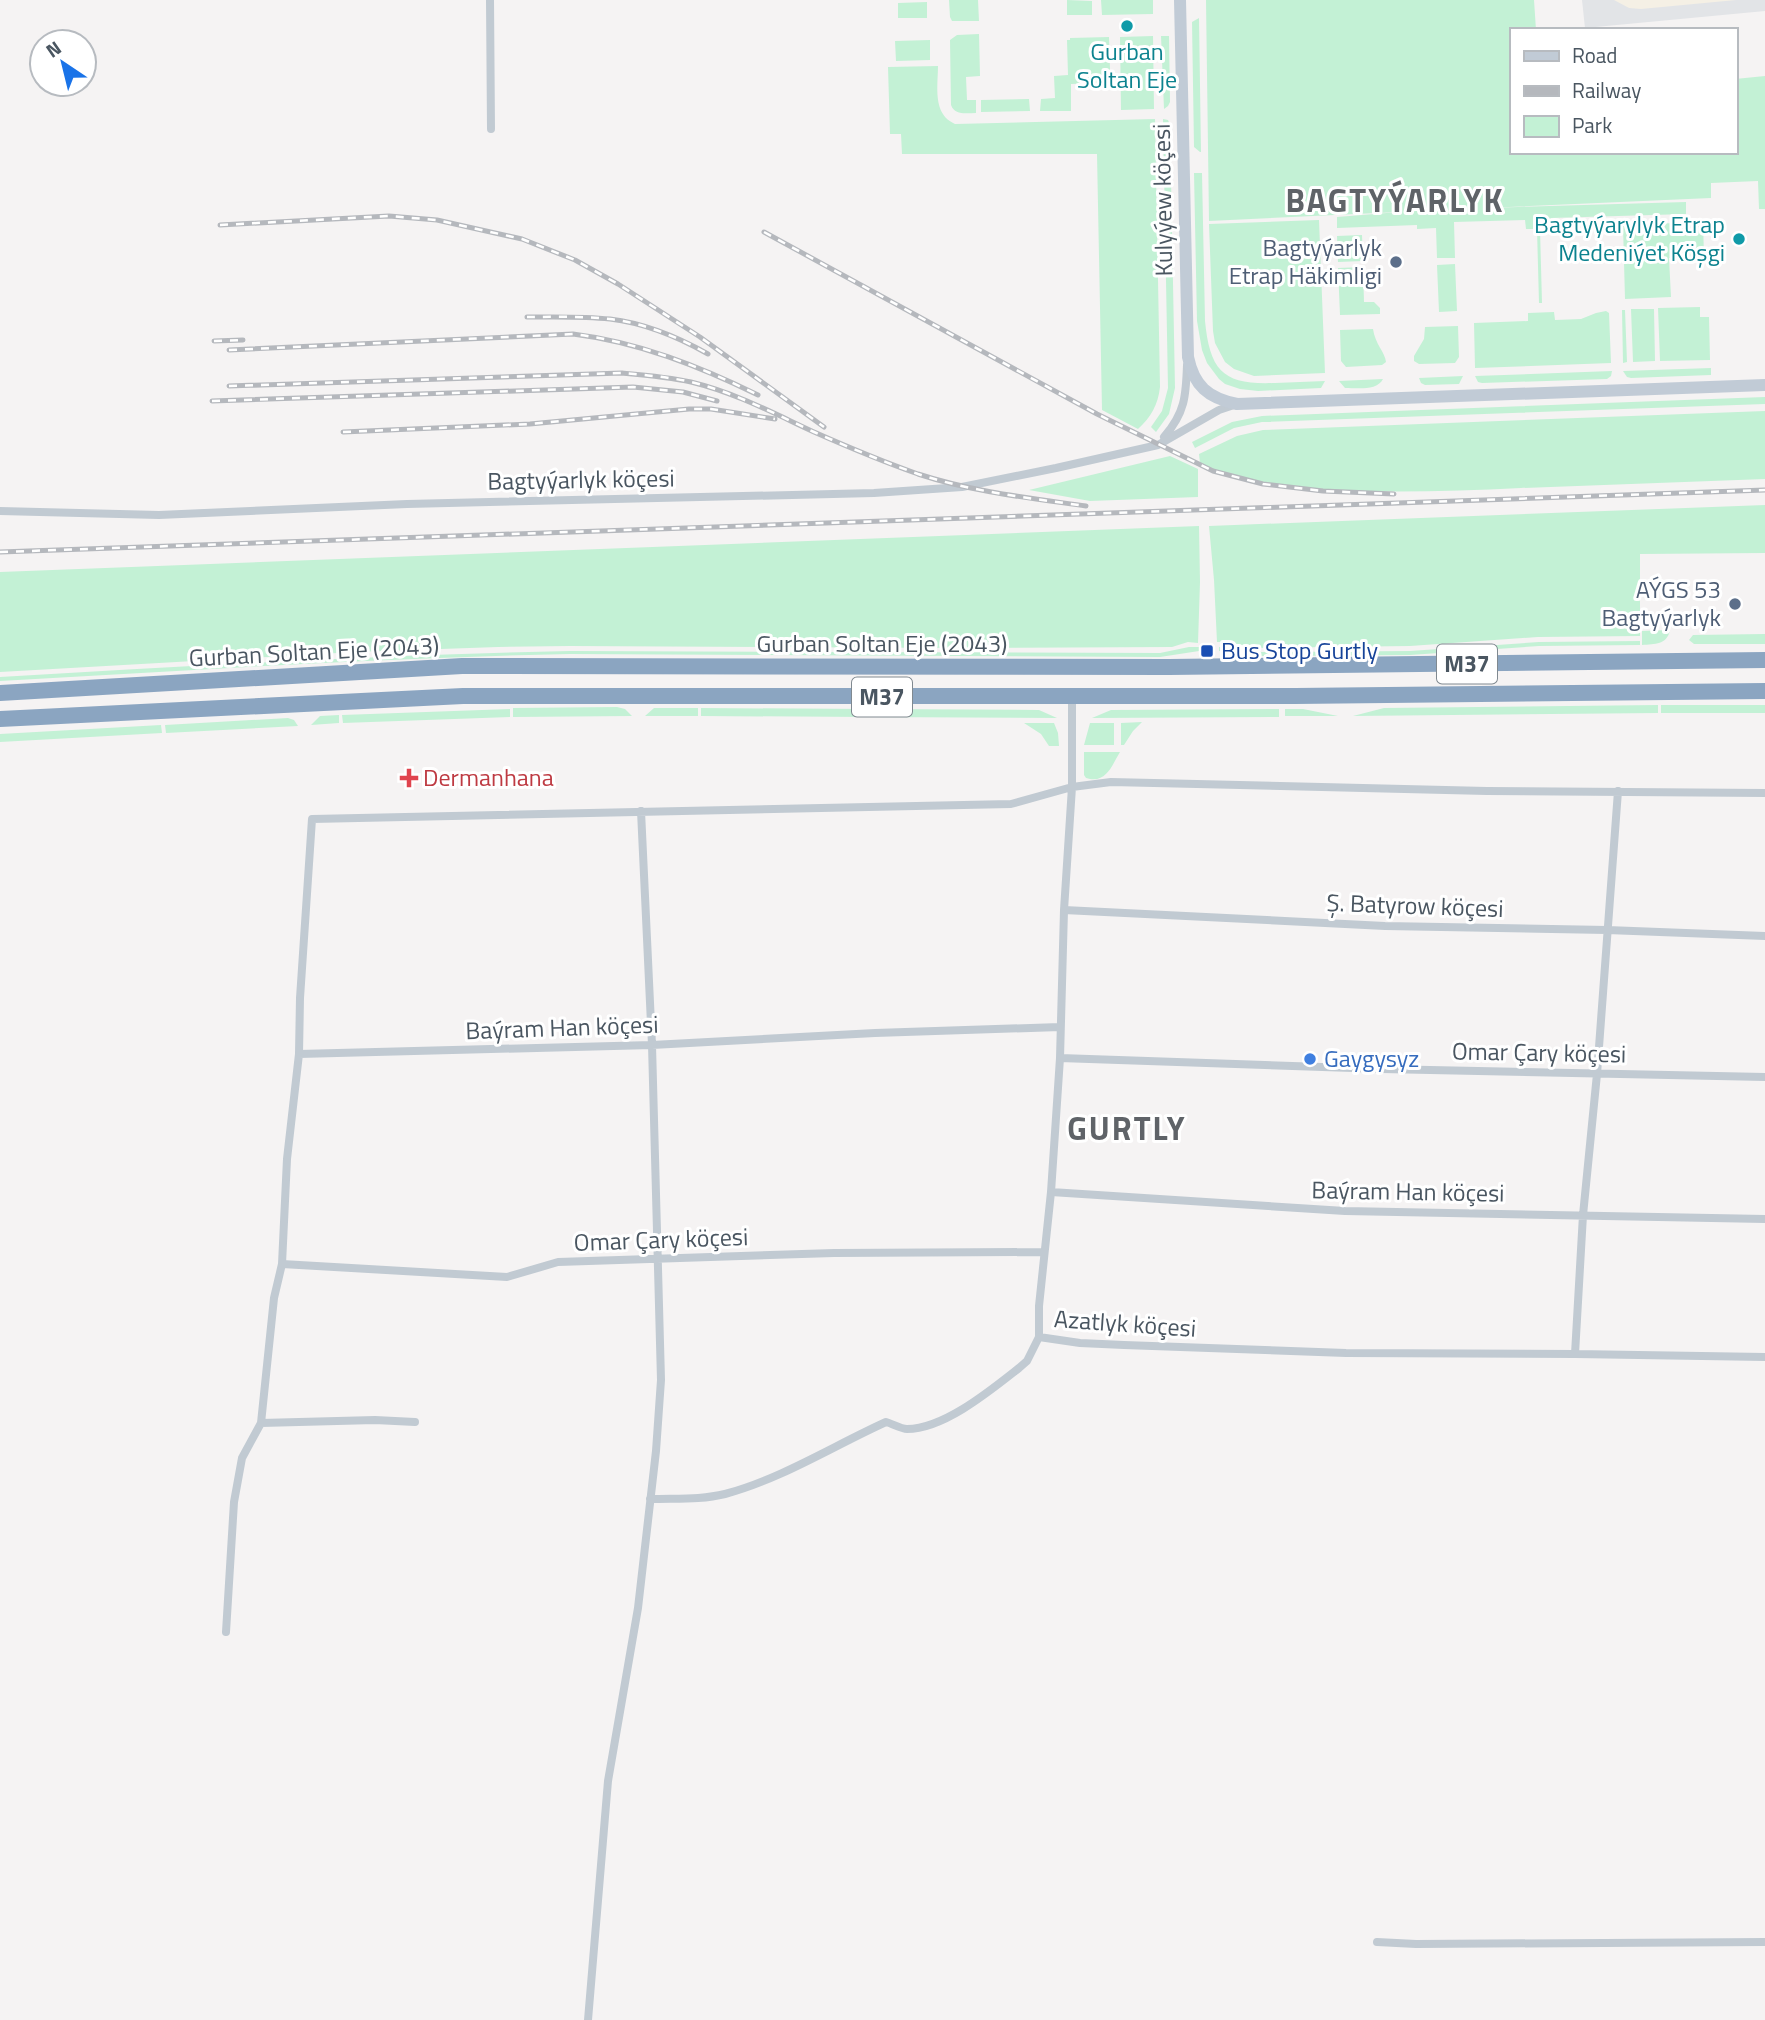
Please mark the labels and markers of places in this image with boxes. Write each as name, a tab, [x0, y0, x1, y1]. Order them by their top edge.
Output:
marker: Gurban Soltan Eje	[1119, 18, 1135, 34]
place label: Gurban Soltan Eje	[1077, 33, 1177, 97]
place label: Bagtyýarylyk Etrap Medeniýet Köşgi	[1534, 206, 1725, 270]
place label: Bagtyýarlyk Etrap Häkimligi	[1229, 229, 1382, 293]
marker: Bagtyýarylyk Etrap Medeniýet Köşgi	[1731, 231, 1747, 247]
marker: Bagtyýarlyk Etrap Häkimligi	[1388, 254, 1404, 270]
place label: AÝGS 53 Bagtyýarlyk	[1602, 571, 1721, 635]
marker: AÝGS 53 Bagtyýarlyk	[1727, 596, 1743, 612]
place label: Bus Stop Gurtly	[1221, 632, 1379, 668]
marker: Bus Stop Gurtly	[1199, 643, 1215, 659]
place label: Dermanhana	[423, 759, 554, 795]
marker: Dermanhana	[401, 770, 417, 786]
place label: Gaygysyz	[1324, 1040, 1419, 1076]
marker: Gaygysyz	[1302, 1051, 1318, 1067]

